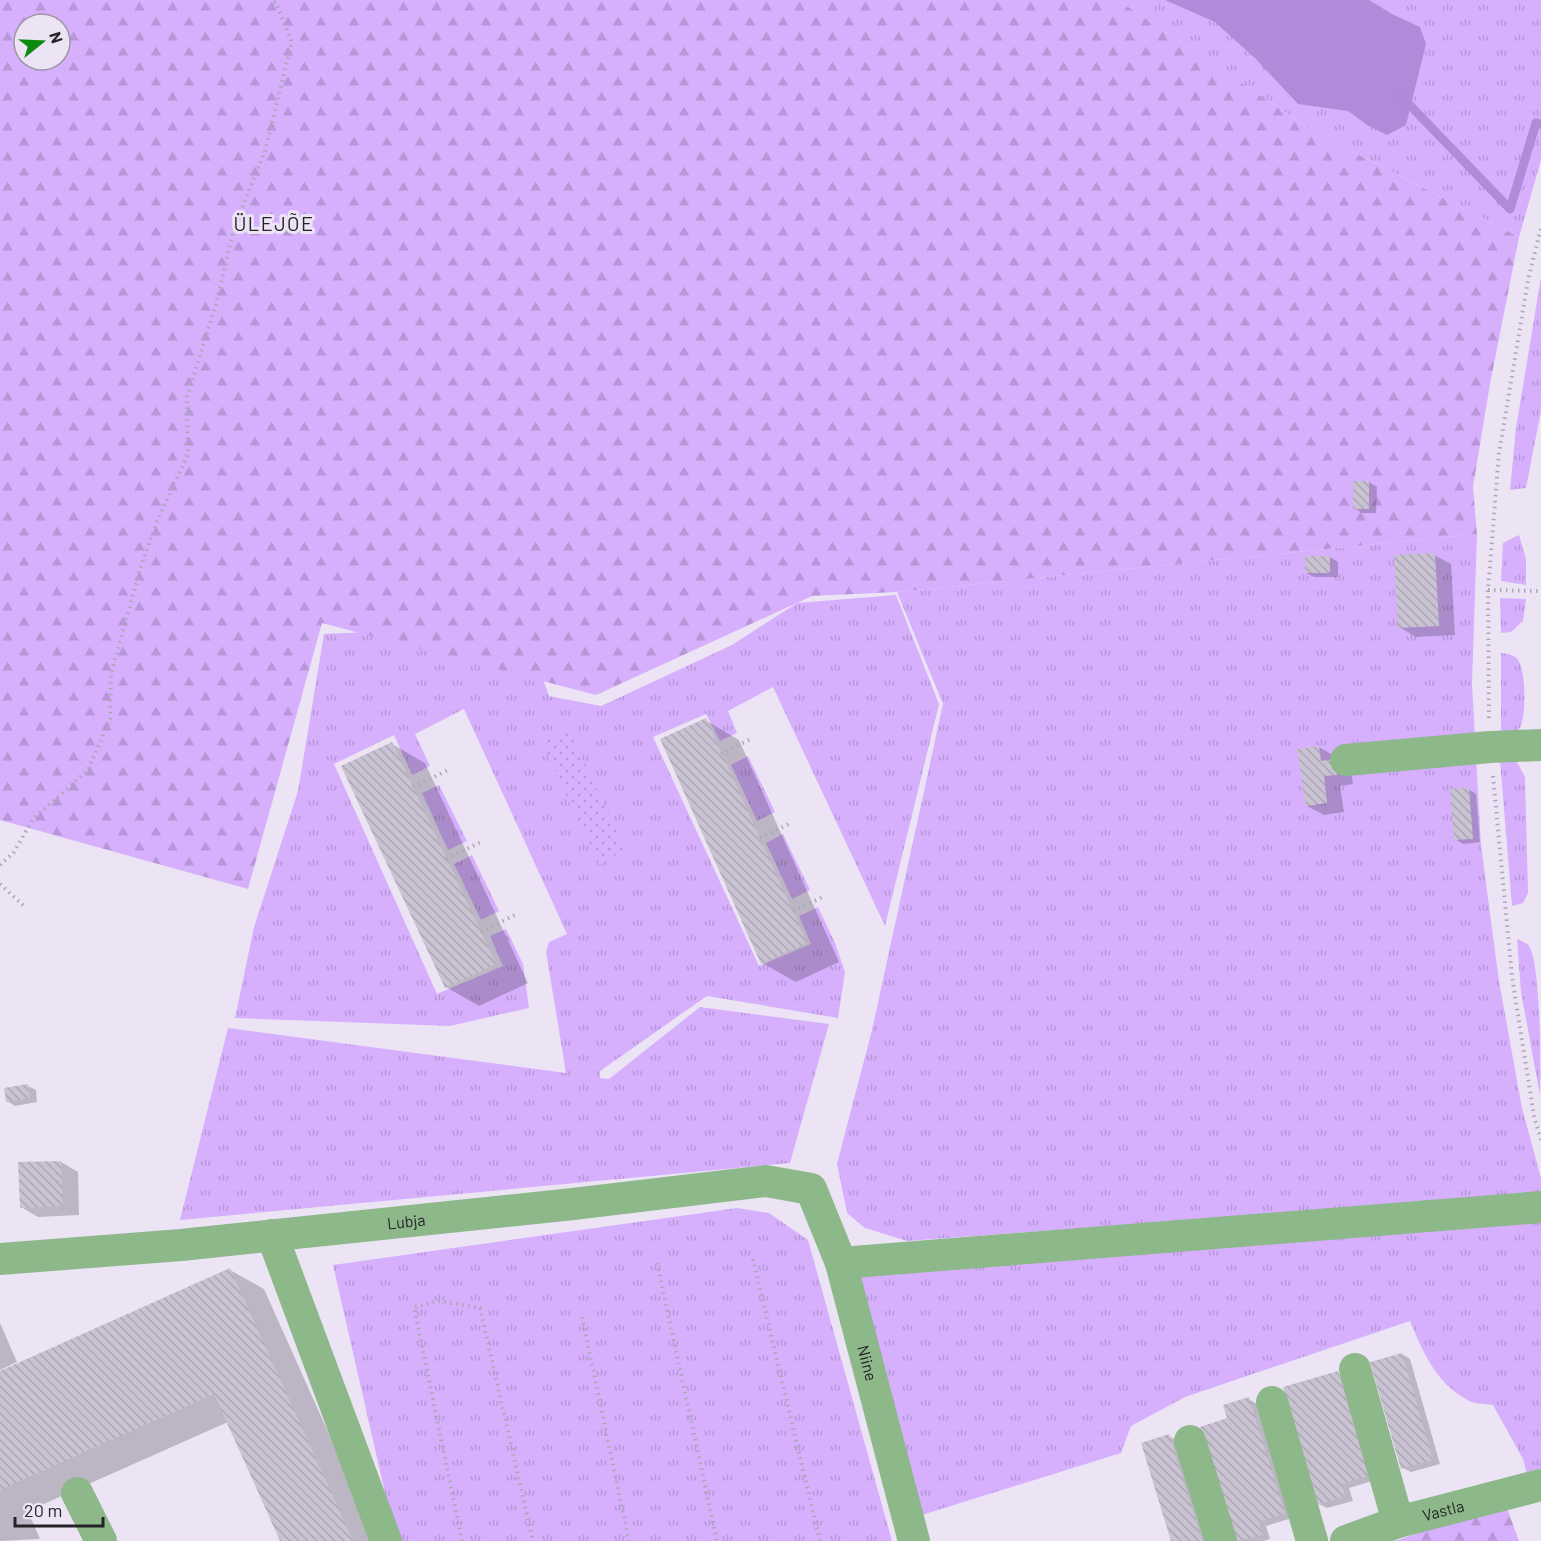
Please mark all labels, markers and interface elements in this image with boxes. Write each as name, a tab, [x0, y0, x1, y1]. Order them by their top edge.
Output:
north arrow	[12, 12, 72, 72]
text: N	[46, 29, 67, 45]
district label: ÜLEJÕE	[233, 211, 315, 235]
street label: Lubja	[386, 1209, 426, 1232]
street label: Niine	[854, 1343, 882, 1383]
scale bar	[15, 1490, 104, 1528]
street label: Vastla	[1420, 1495, 1466, 1524]
text: 20 m	[24, 1499, 62, 1521]

